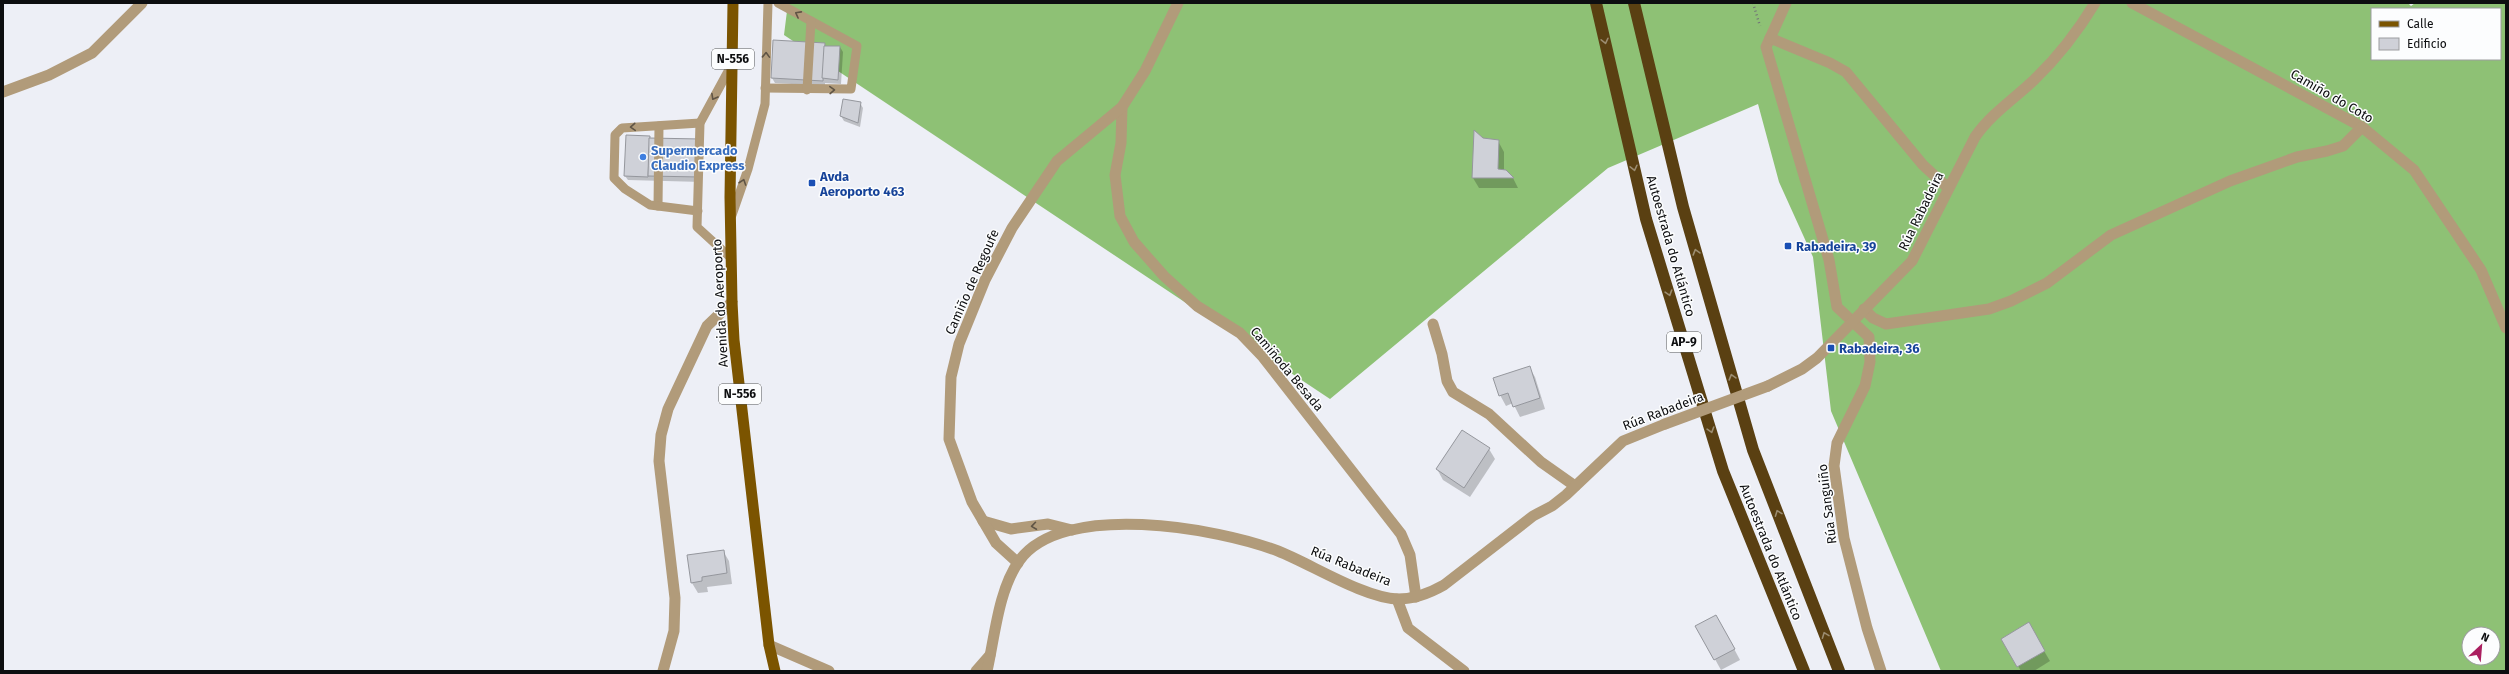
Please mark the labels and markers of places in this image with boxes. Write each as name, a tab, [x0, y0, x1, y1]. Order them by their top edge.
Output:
place label: Supermercado Claudio Express	[651, 143, 745, 173]
marker: Supermercado Claudio Express	[638, 152, 648, 162]
place label: Avda Aeroporto 463	[819, 169, 905, 199]
marker: Avda Aeroporto 463	[807, 178, 817, 188]
place label: Rabadeira, 39	[1796, 239, 1876, 254]
marker: Rabadeira, 39	[1783, 241, 1793, 251]
place label: Rabadeira, 36	[1839, 341, 1920, 356]
marker: Rabadeira, 36	[1826, 343, 1836, 353]

